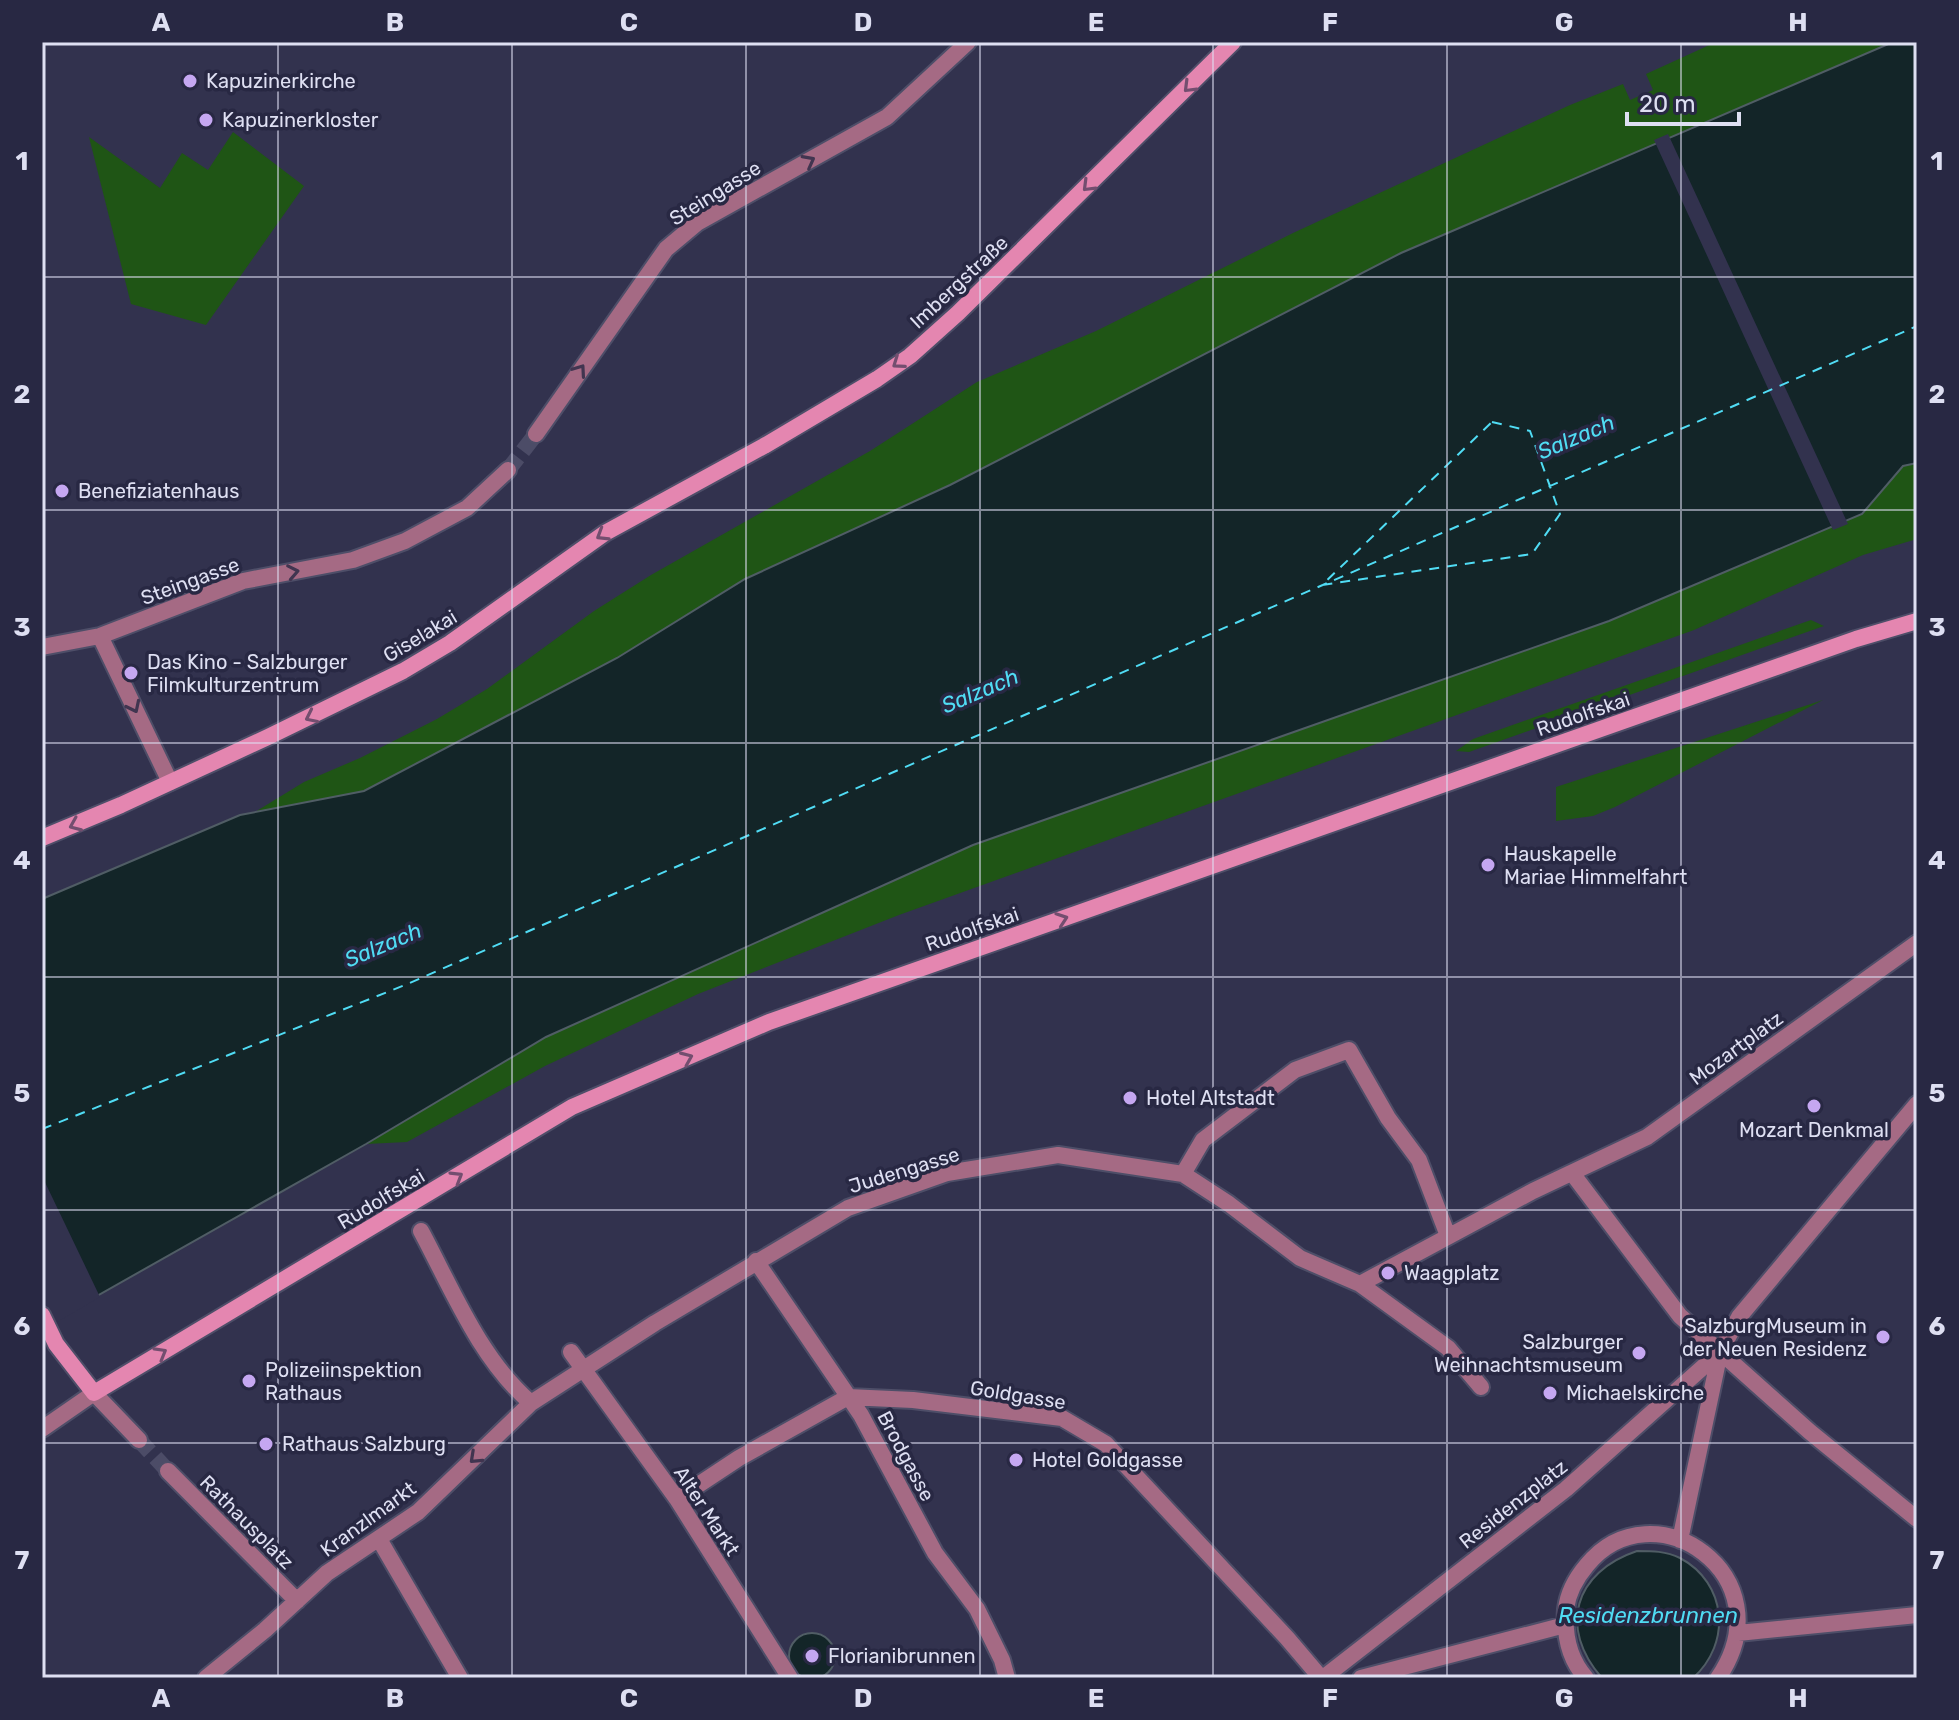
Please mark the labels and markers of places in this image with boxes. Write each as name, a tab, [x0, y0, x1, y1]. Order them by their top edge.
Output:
place label: Kapuzinerkirche	[206, 69, 356, 93]
marker: Kapuzinerkirche	[181, 72, 199, 90]
place label: Kapuzinerkloster	[222, 108, 379, 132]
marker: Kapuzinerkloster	[197, 111, 215, 129]
place label: Benefiziatenhaus	[78, 479, 239, 503]
marker: Benefiziatenhaus	[53, 482, 71, 500]
place label: Das Kino - Salzburger Filmkulturzentrum	[147, 650, 348, 697]
marker: Das Kino - Salzburger Filmkulturzentrum	[122, 664, 140, 682]
place label: Hauskapelle Mariae Himmelfahrt	[1504, 842, 1688, 889]
marker: Hauskapelle Mariae Himmelfahrt	[1479, 856, 1497, 874]
place label: Hotel Altstadt	[1146, 1086, 1275, 1110]
marker: Hotel Altstadt	[1121, 1089, 1139, 1107]
marker: Mozart Denkmal	[1805, 1097, 1823, 1115]
place label: Mozart Denkmal	[1739, 1118, 1889, 1142]
place label: Waagplatz	[1404, 1261, 1499, 1285]
marker: Waagplatz	[1379, 1264, 1397, 1282]
place label: SalzburgMuseum in der Neuen Residenz	[1682, 1314, 1867, 1361]
marker: SalzburgMuseum in der Neuen Residenz	[1874, 1328, 1892, 1346]
place label: Salzburger Weihnachtsmuseum	[1434, 1330, 1623, 1377]
marker: Salzburger Weihnachtsmuseum	[1630, 1344, 1648, 1362]
place label: Polizeiinspektion Rathaus	[265, 1358, 422, 1405]
marker: Polizeiinspektion Rathaus	[240, 1372, 258, 1390]
place label: Michaelskirche	[1566, 1381, 1704, 1405]
marker: Michaelskirche	[1541, 1384, 1559, 1402]
place label: Rathaus Salzburg	[282, 1432, 446, 1456]
marker: Rathaus Salzburg	[257, 1435, 275, 1453]
place label: Hotel Goldgasse	[1032, 1448, 1183, 1472]
marker: Hotel Goldgasse	[1007, 1451, 1025, 1469]
place label: Florianibrunnen	[828, 1644, 976, 1668]
marker: Florianibrunnen	[803, 1647, 821, 1665]

